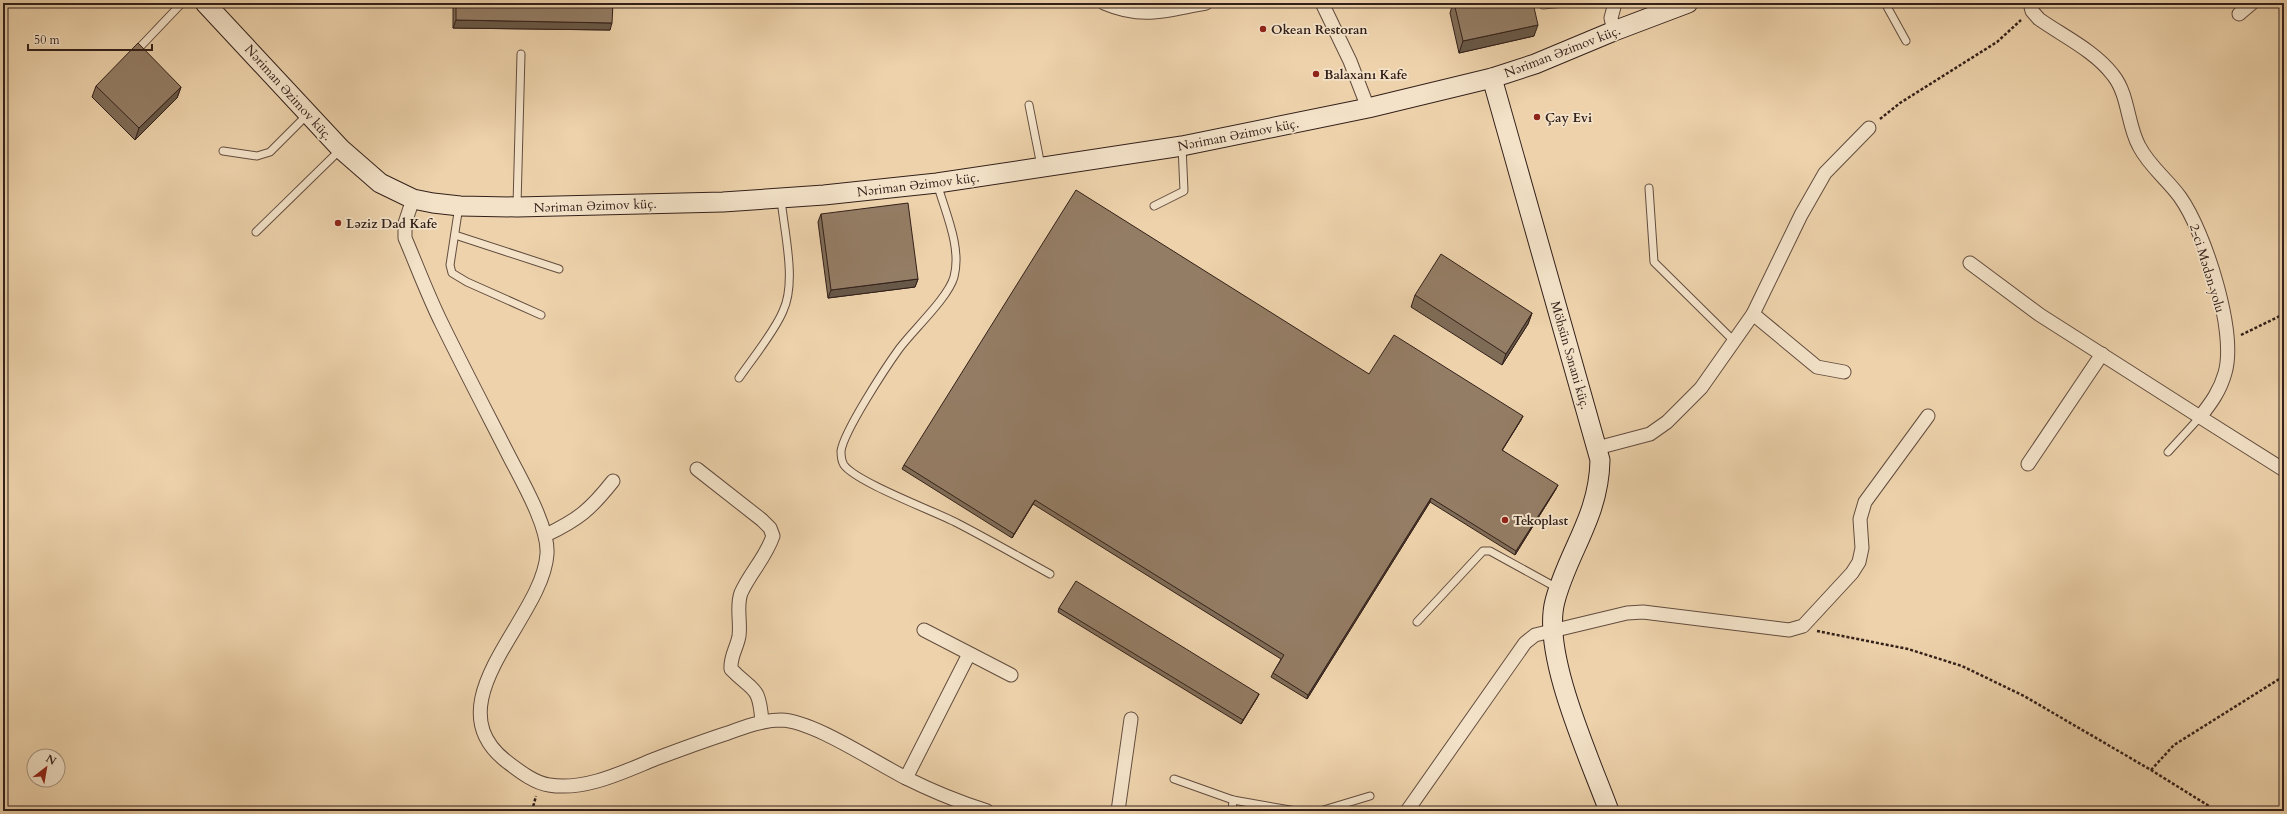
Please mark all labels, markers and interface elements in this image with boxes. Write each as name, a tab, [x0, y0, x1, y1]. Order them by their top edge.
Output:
place label: Okean Restoran	[1271, 21, 1368, 39]
street label: Nəriman Əzimov küç.	[1502, 21, 1623, 82]
marker: Okean Restoran	[1258, 24, 1268, 34]
scale bar	[28, 26, 152, 52]
text: 50 m	[34, 32, 61, 48]
street label: Nəriman Əzimov küç.	[240, 41, 336, 144]
place label: Balaxanı Kafe	[1324, 66, 1407, 84]
marker: Balaxanı Kafe	[1311, 69, 1321, 79]
place label: Çay Evi	[1545, 109, 1592, 127]
marker: Çay Evi	[1532, 112, 1542, 122]
street label: Nəriman Əzimov küç.	[1176, 114, 1300, 156]
street label: Nəriman Əzimov küç.	[856, 169, 980, 201]
street label: Nəriman Əzimov küç.	[533, 195, 657, 217]
place label: Ləziz Dad Kafe	[346, 215, 437, 233]
marker: Ləziz Dad Kafe	[333, 218, 343, 228]
street label: 2-ci Mədən yolu	[2185, 222, 2229, 315]
street label: Möhsün Sənani küç.	[1546, 299, 1594, 412]
place label: Tekoplast	[1513, 512, 1569, 530]
marker: Tekoplast	[1500, 515, 1510, 525]
north arrow	[26, 748, 66, 788]
text: N	[43, 751, 59, 769]

